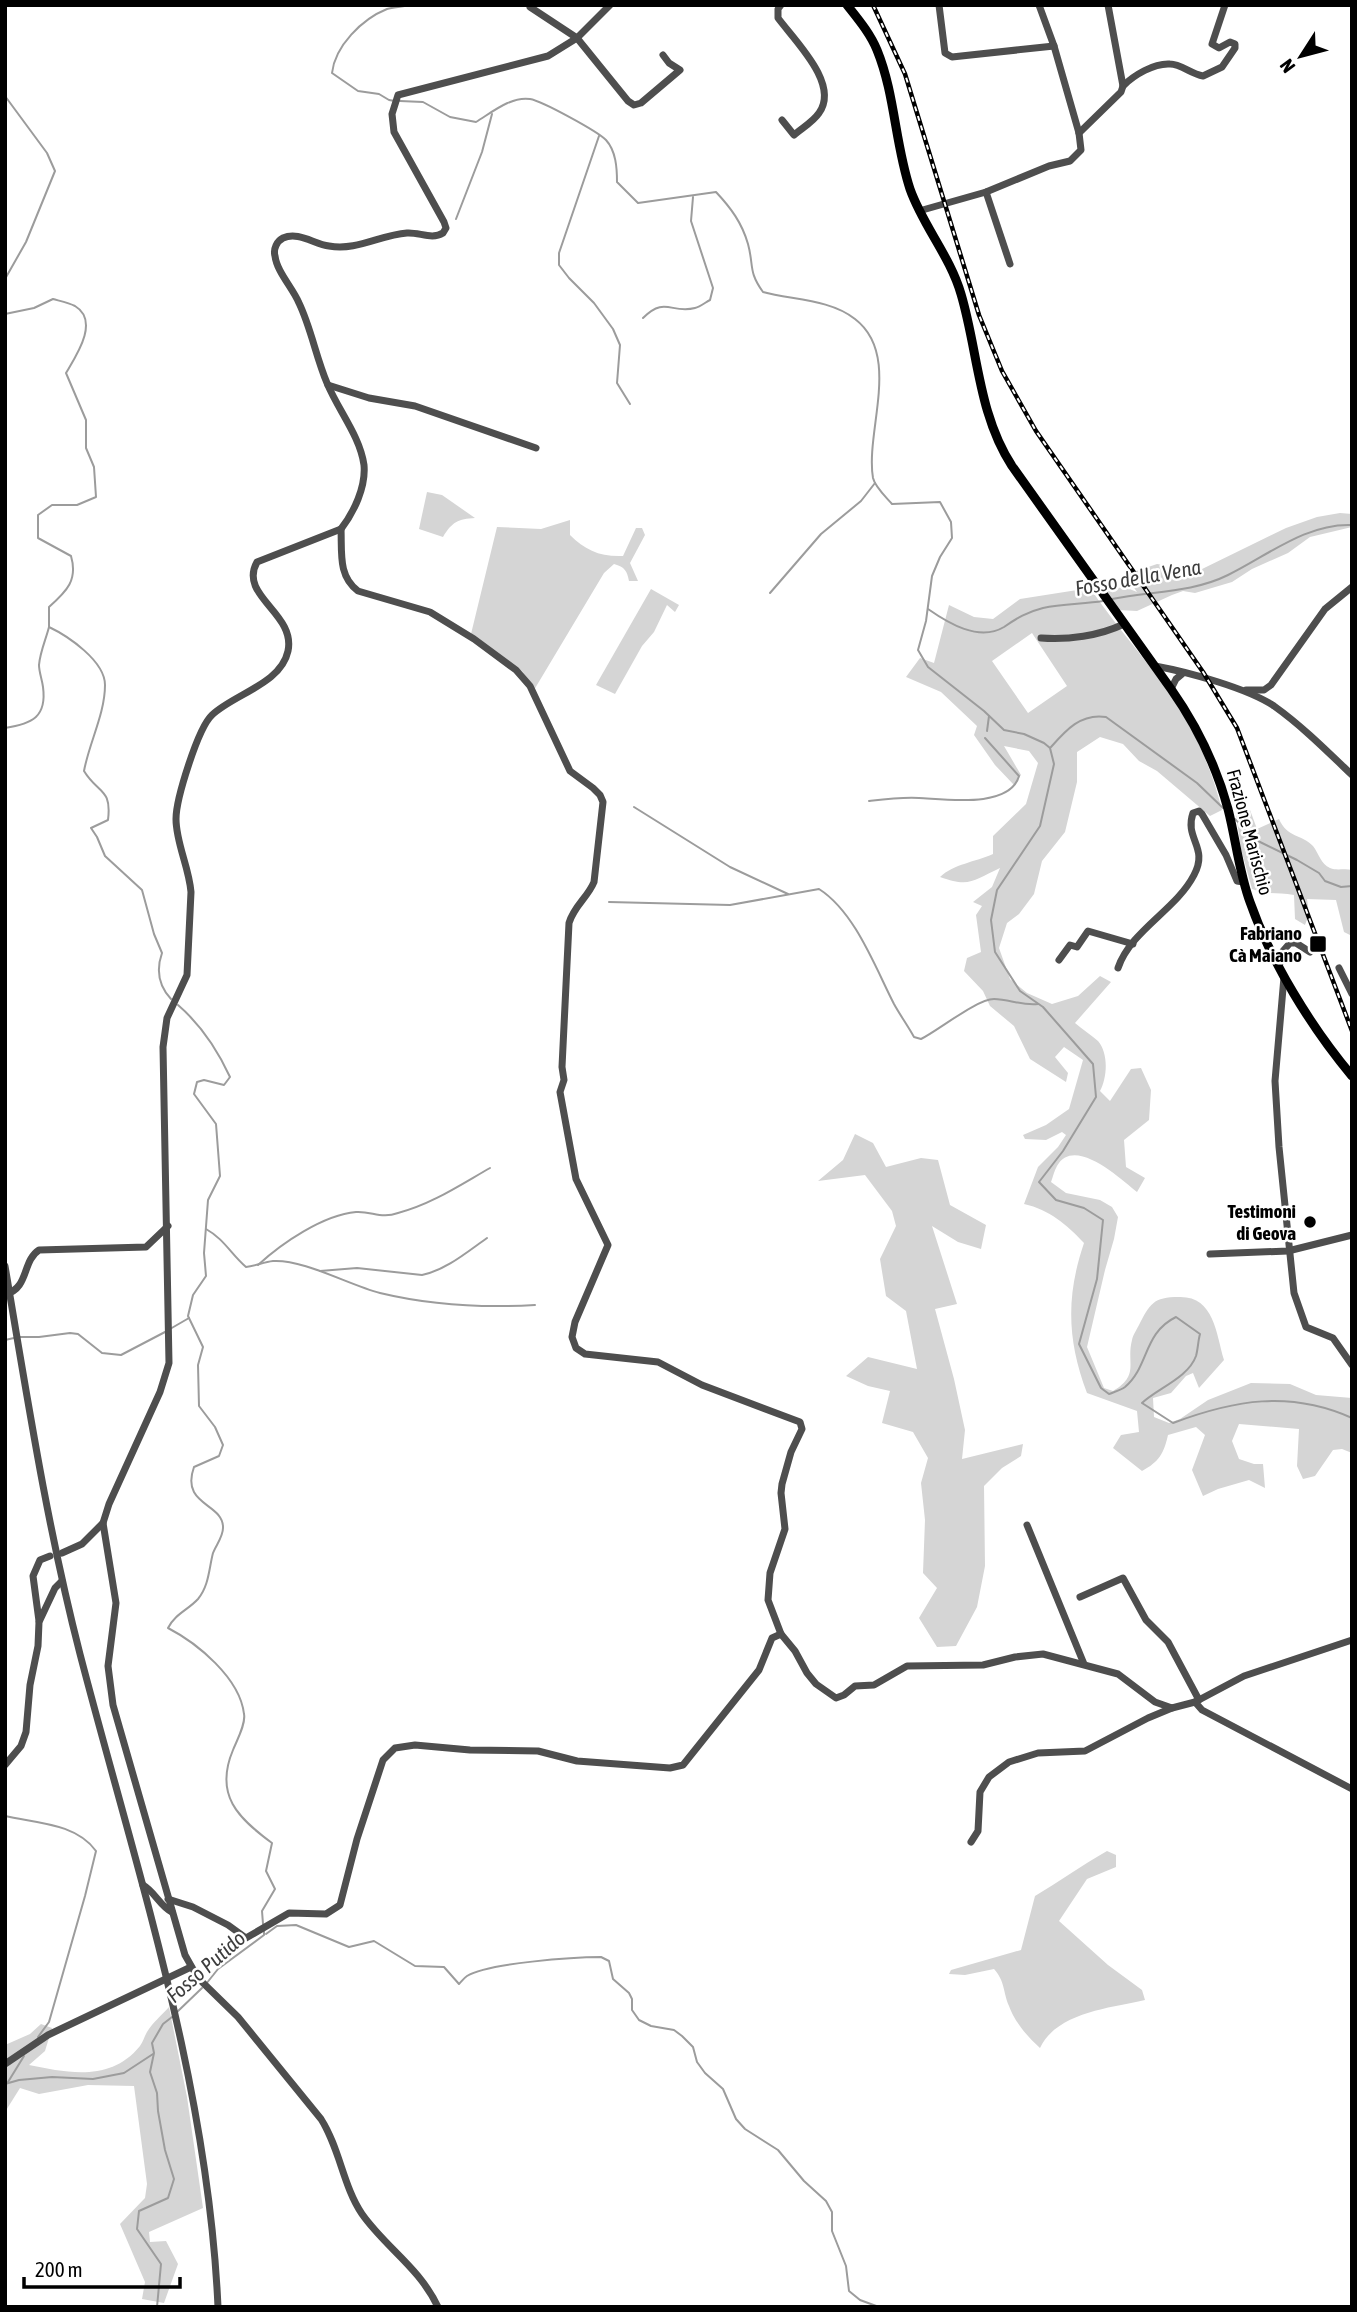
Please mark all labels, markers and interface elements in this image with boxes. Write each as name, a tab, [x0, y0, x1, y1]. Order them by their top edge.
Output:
north arrow	[1266, 21, 1336, 91]
text: N	[1275, 55, 1299, 77]
water label: Fosso della Vena	[1073, 554, 1203, 600]
street label: Frazione Marischio	[1223, 767, 1277, 898]
place label: Fabriano Cà Maiano	[1229, 922, 1302, 966]
marker: Fabriano Cà Maiano	[1308, 934, 1328, 954]
place label: Testimoni di Geova	[1227, 1200, 1296, 1244]
marker: Testimoni di Geova	[1302, 1214, 1318, 1230]
water label: Fosso Putido	[161, 1925, 250, 2007]
scale bar	[24, 2246, 180, 2290]
text: 200 m	[35, 2257, 83, 2281]

